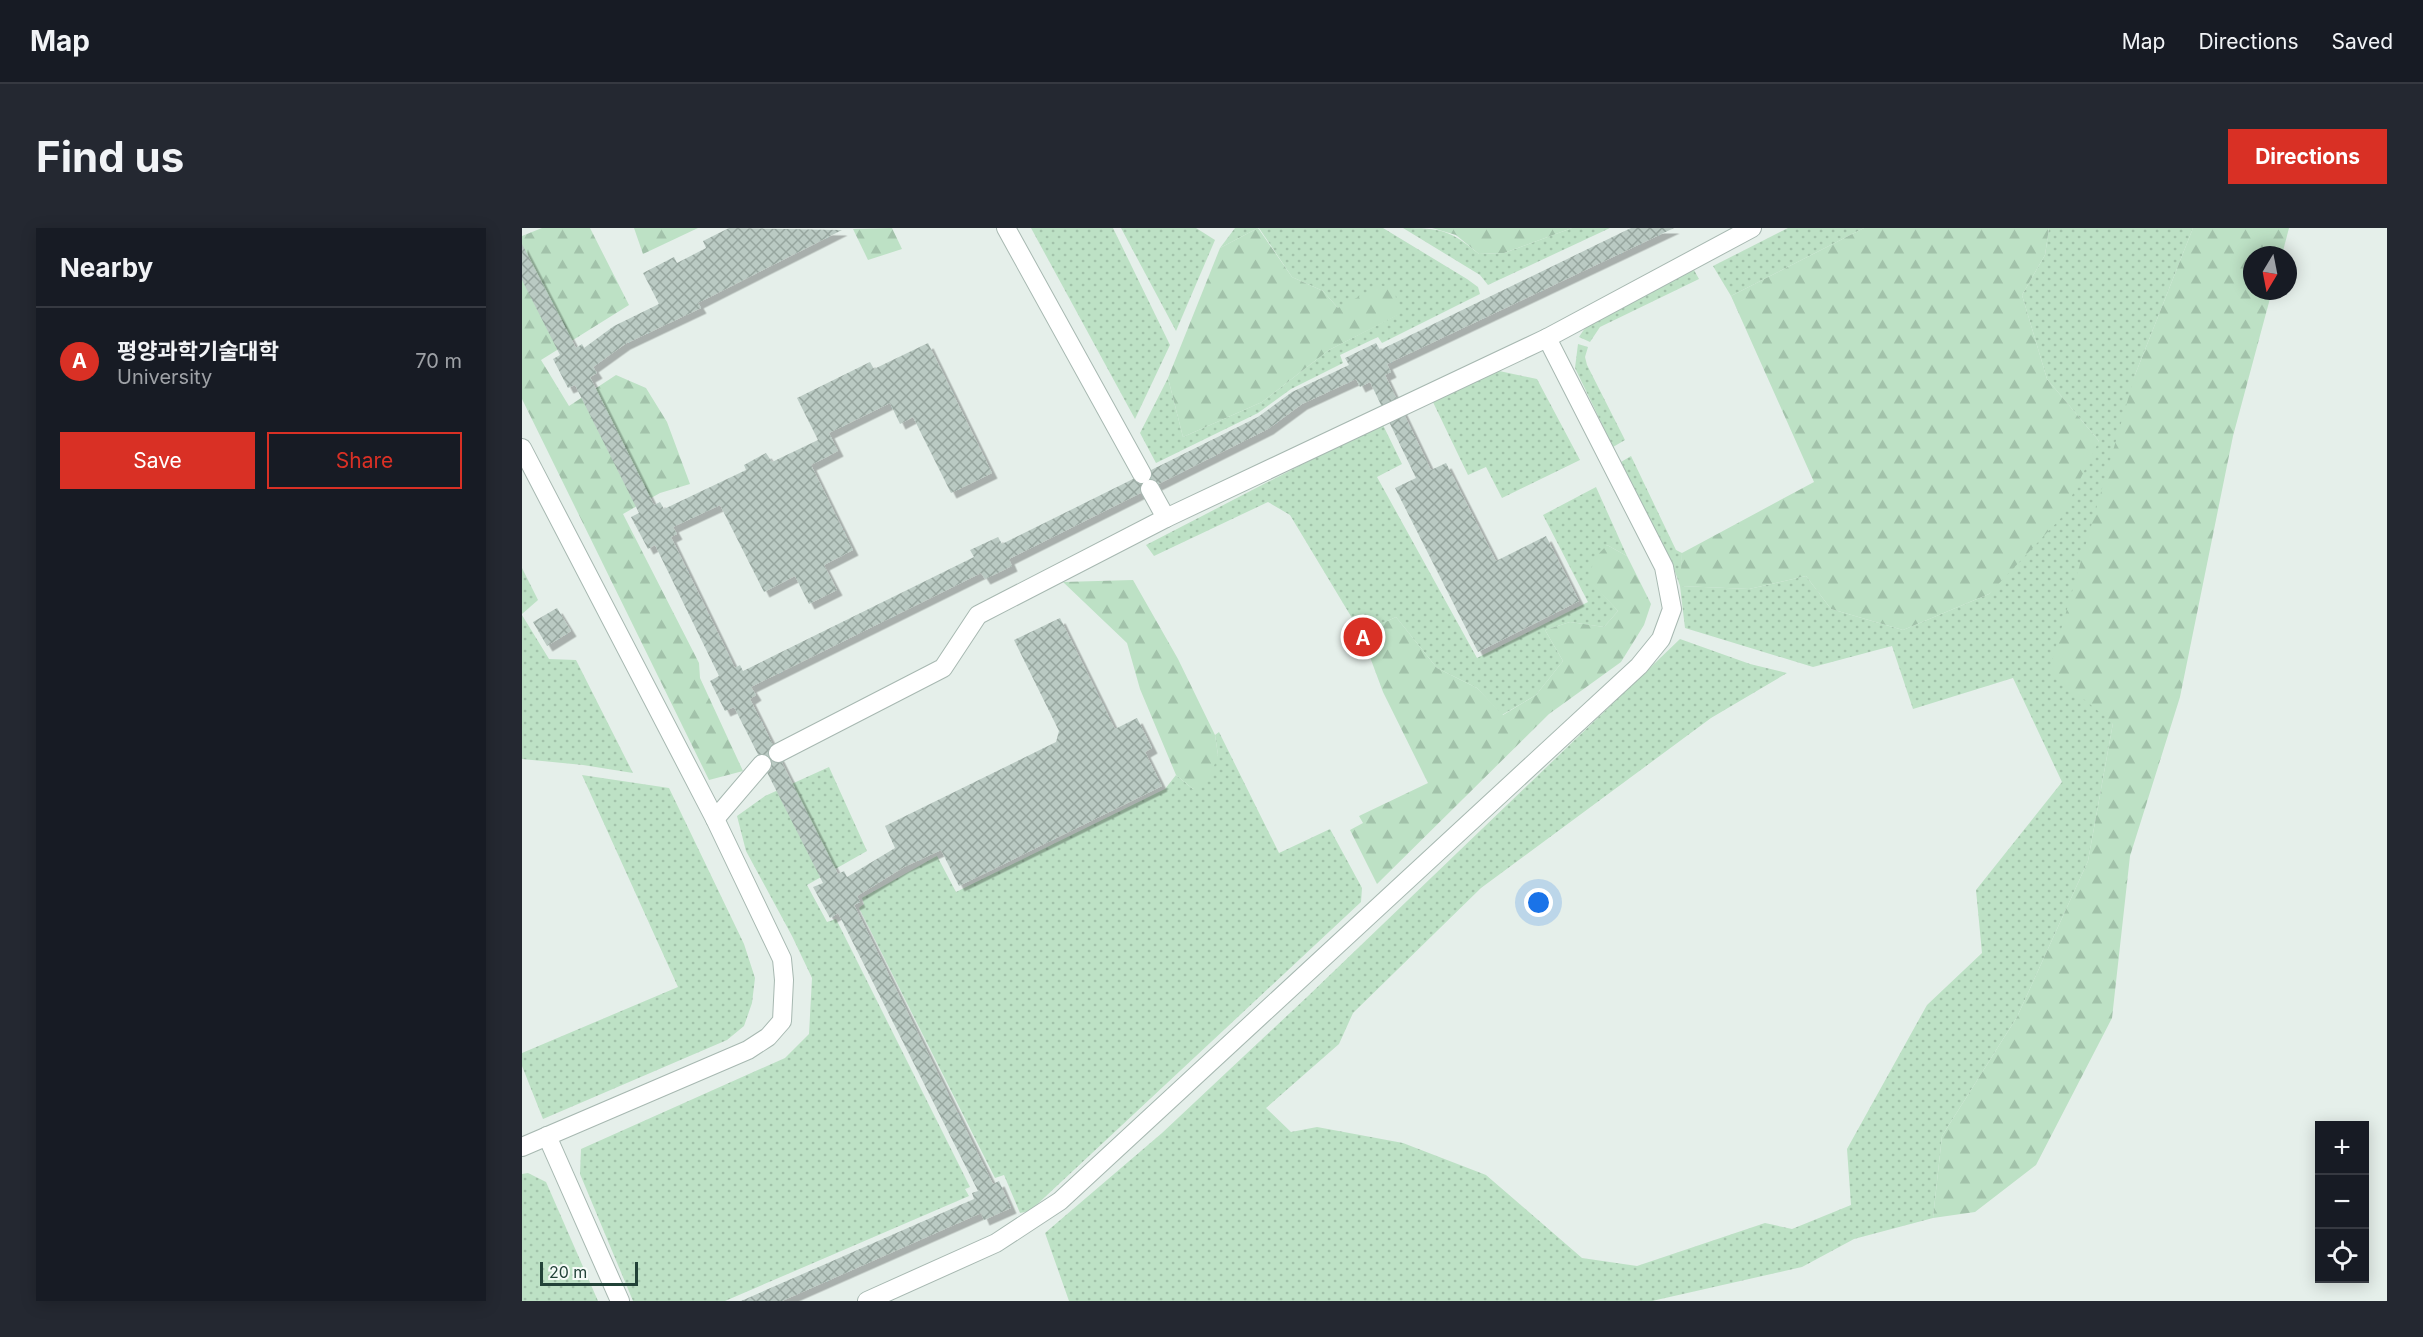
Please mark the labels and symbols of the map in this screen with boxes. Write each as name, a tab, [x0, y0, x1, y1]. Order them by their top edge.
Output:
north arrow	[2243, 246, 2297, 300]
pin: A	[1344, 614, 1382, 660]
your location	[1524, 888, 1553, 917]
scale bar	[540, 1259, 638, 1286]

